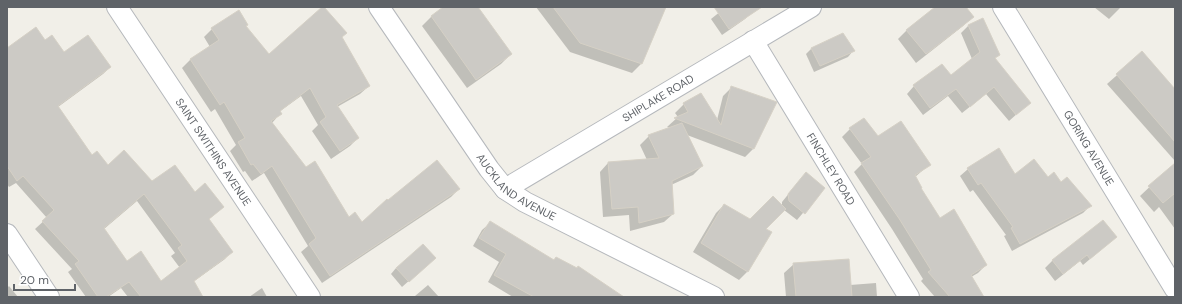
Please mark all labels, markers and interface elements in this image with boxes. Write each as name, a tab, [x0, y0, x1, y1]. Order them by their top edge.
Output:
street label: SHIPLAKE ROAD	[620, 71, 697, 125]
street label: SAINT SWITHINS AVENUE	[173, 95, 254, 208]
street label: GORING AVENUE	[1061, 108, 1117, 188]
street label: FINCHLEY ROAD	[804, 130, 859, 208]
street label: AUCKLAND AVENUE	[474, 151, 559, 224]
scale bar	[14, 266, 75, 292]
text: 20 m	[20, 272, 49, 288]

